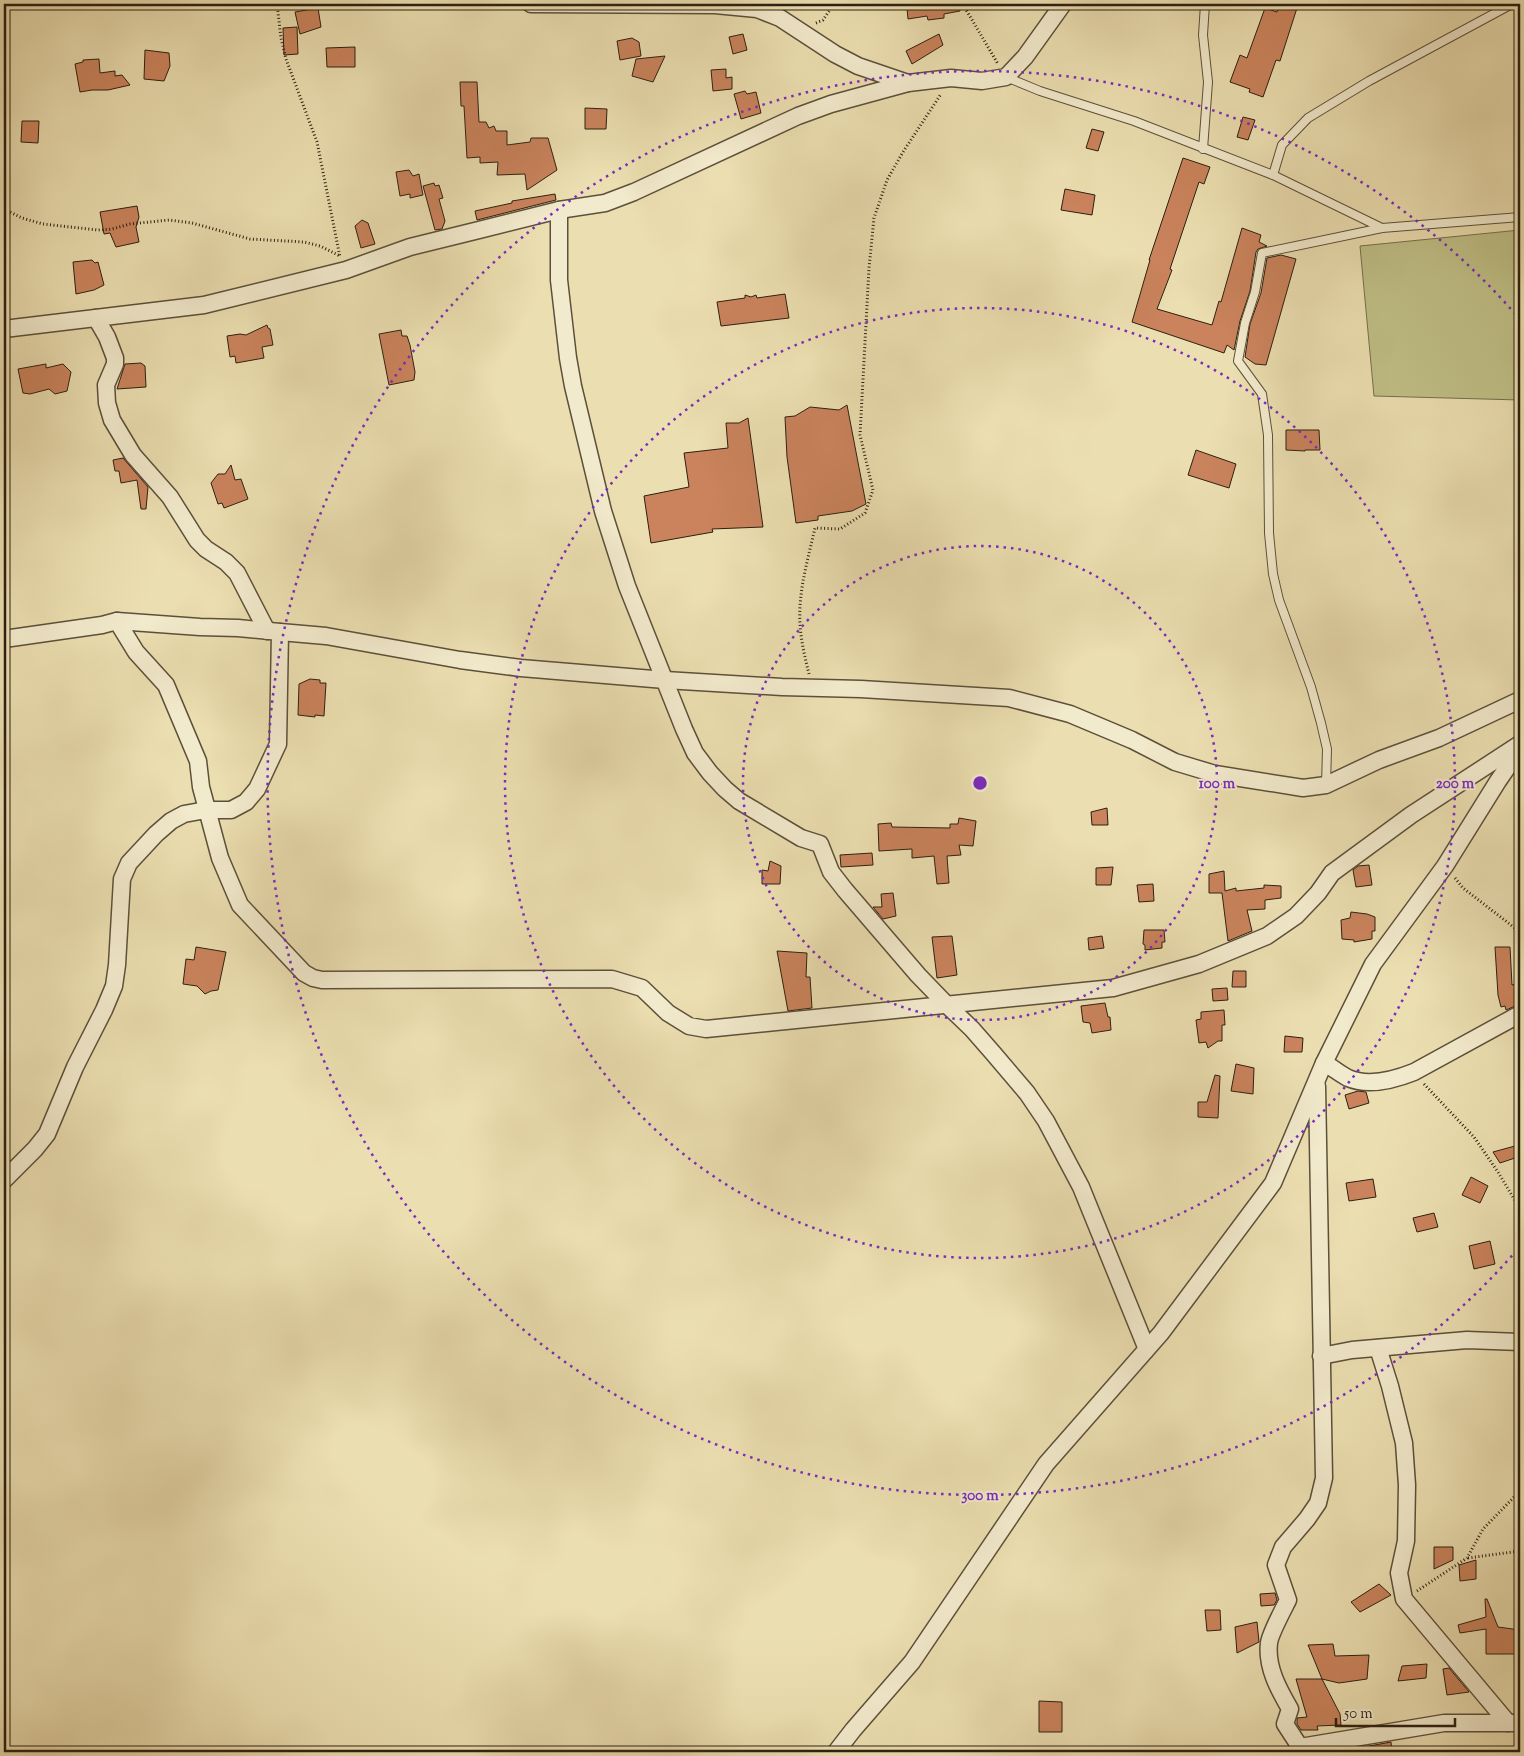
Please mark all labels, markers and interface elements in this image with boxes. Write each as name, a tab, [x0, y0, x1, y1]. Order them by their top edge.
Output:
centre of rings	[971, 774, 989, 792]
text: 100 m	[1199, 774, 1236, 795]
text: 200 m	[1436, 774, 1475, 795]
text: 300 m	[961, 1486, 999, 1507]
scale bar	[1336, 1696, 1455, 1728]
text: 50 m	[1343, 1704, 1373, 1725]

